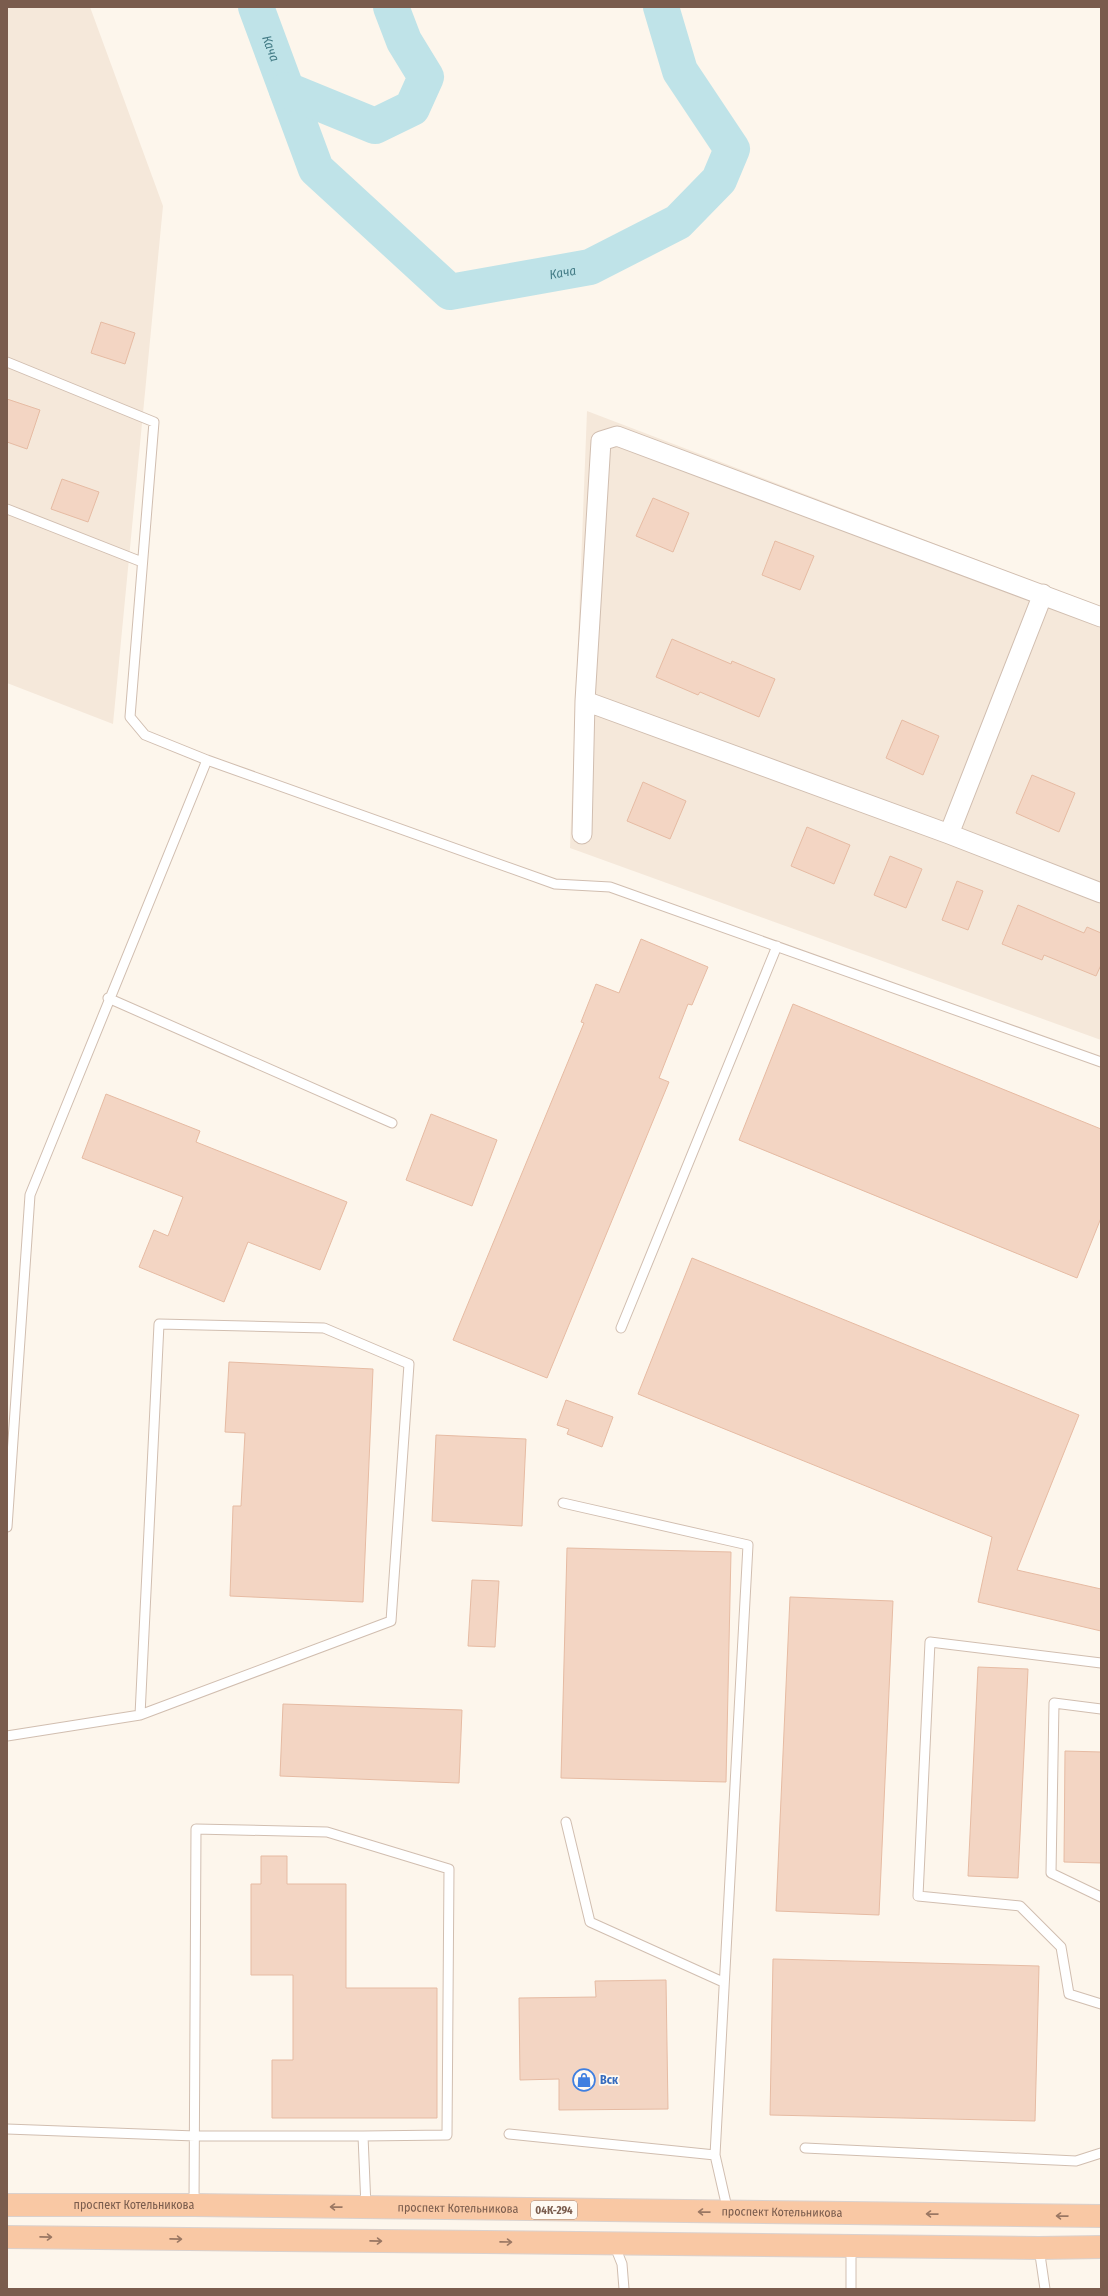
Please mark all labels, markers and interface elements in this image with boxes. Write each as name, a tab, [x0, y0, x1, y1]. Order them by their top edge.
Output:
water label: Кача	[260, 33, 283, 64]
water label: Кача	[548, 262, 577, 282]
shop icon: Вск	[571, 2067, 597, 2093]
place label: Вск	[600, 2073, 619, 2087]
street label: проспект Котельникова	[74, 2198, 195, 2212]
street label: проспект Котельникова	[397, 2200, 519, 2216]
road number: 04К-294	[531, 2201, 577, 2219]
one-way arrow	[330, 2203, 343, 2211]
street label: проспект Котельникова	[721, 2204, 843, 2220]
one-way arrow	[698, 2208, 711, 2215]
one-way arrow	[926, 2210, 939, 2218]
one-way arrow	[1056, 2212, 1069, 2220]
one-way arrow	[39, 2233, 52, 2241]
one-way arrow	[169, 2235, 182, 2242]
one-way arrow	[369, 2237, 382, 2244]
one-way arrow	[499, 2238, 512, 2246]

